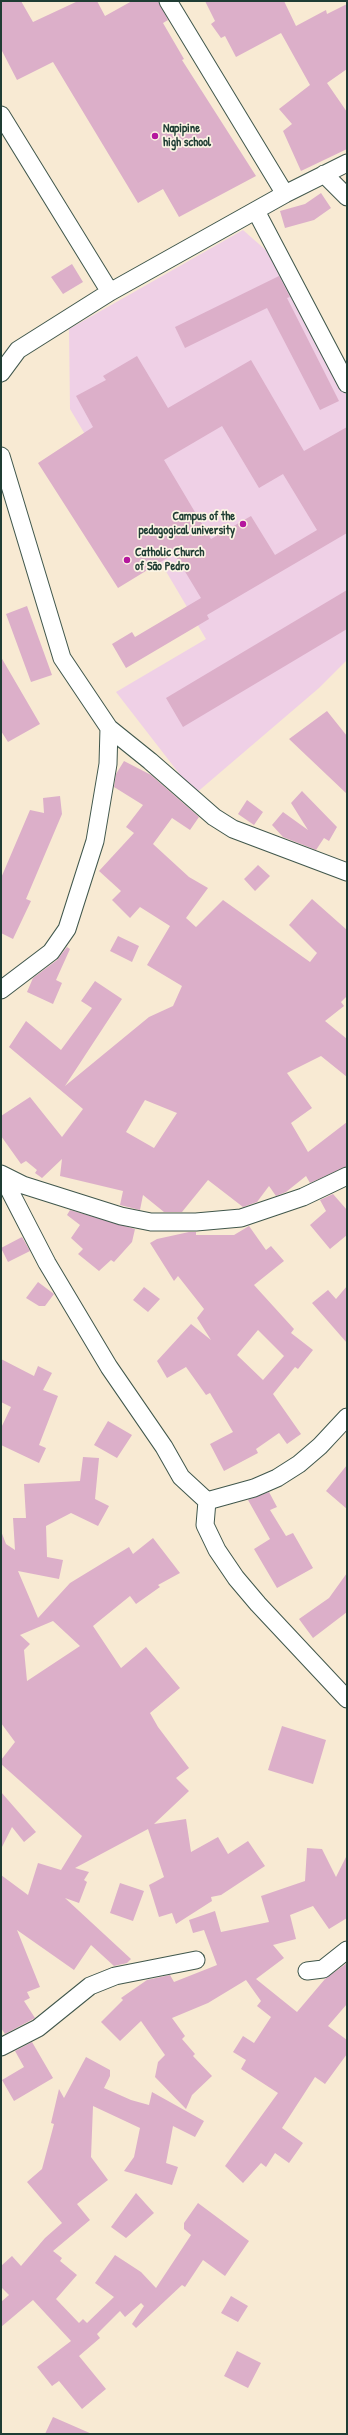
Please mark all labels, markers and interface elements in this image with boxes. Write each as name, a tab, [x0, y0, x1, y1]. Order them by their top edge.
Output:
place label: Napipine high school	[163, 122, 211, 150]
marker: Napipine high school	[150, 131, 160, 141]
place label: Campus of the pedagogical university	[139, 510, 235, 538]
marker: Campus of the pedagogical university	[238, 519, 248, 529]
place label: Catholic Church of São Pedro	[135, 546, 204, 574]
marker: Catholic Church of São Pedro	[122, 555, 132, 565]

